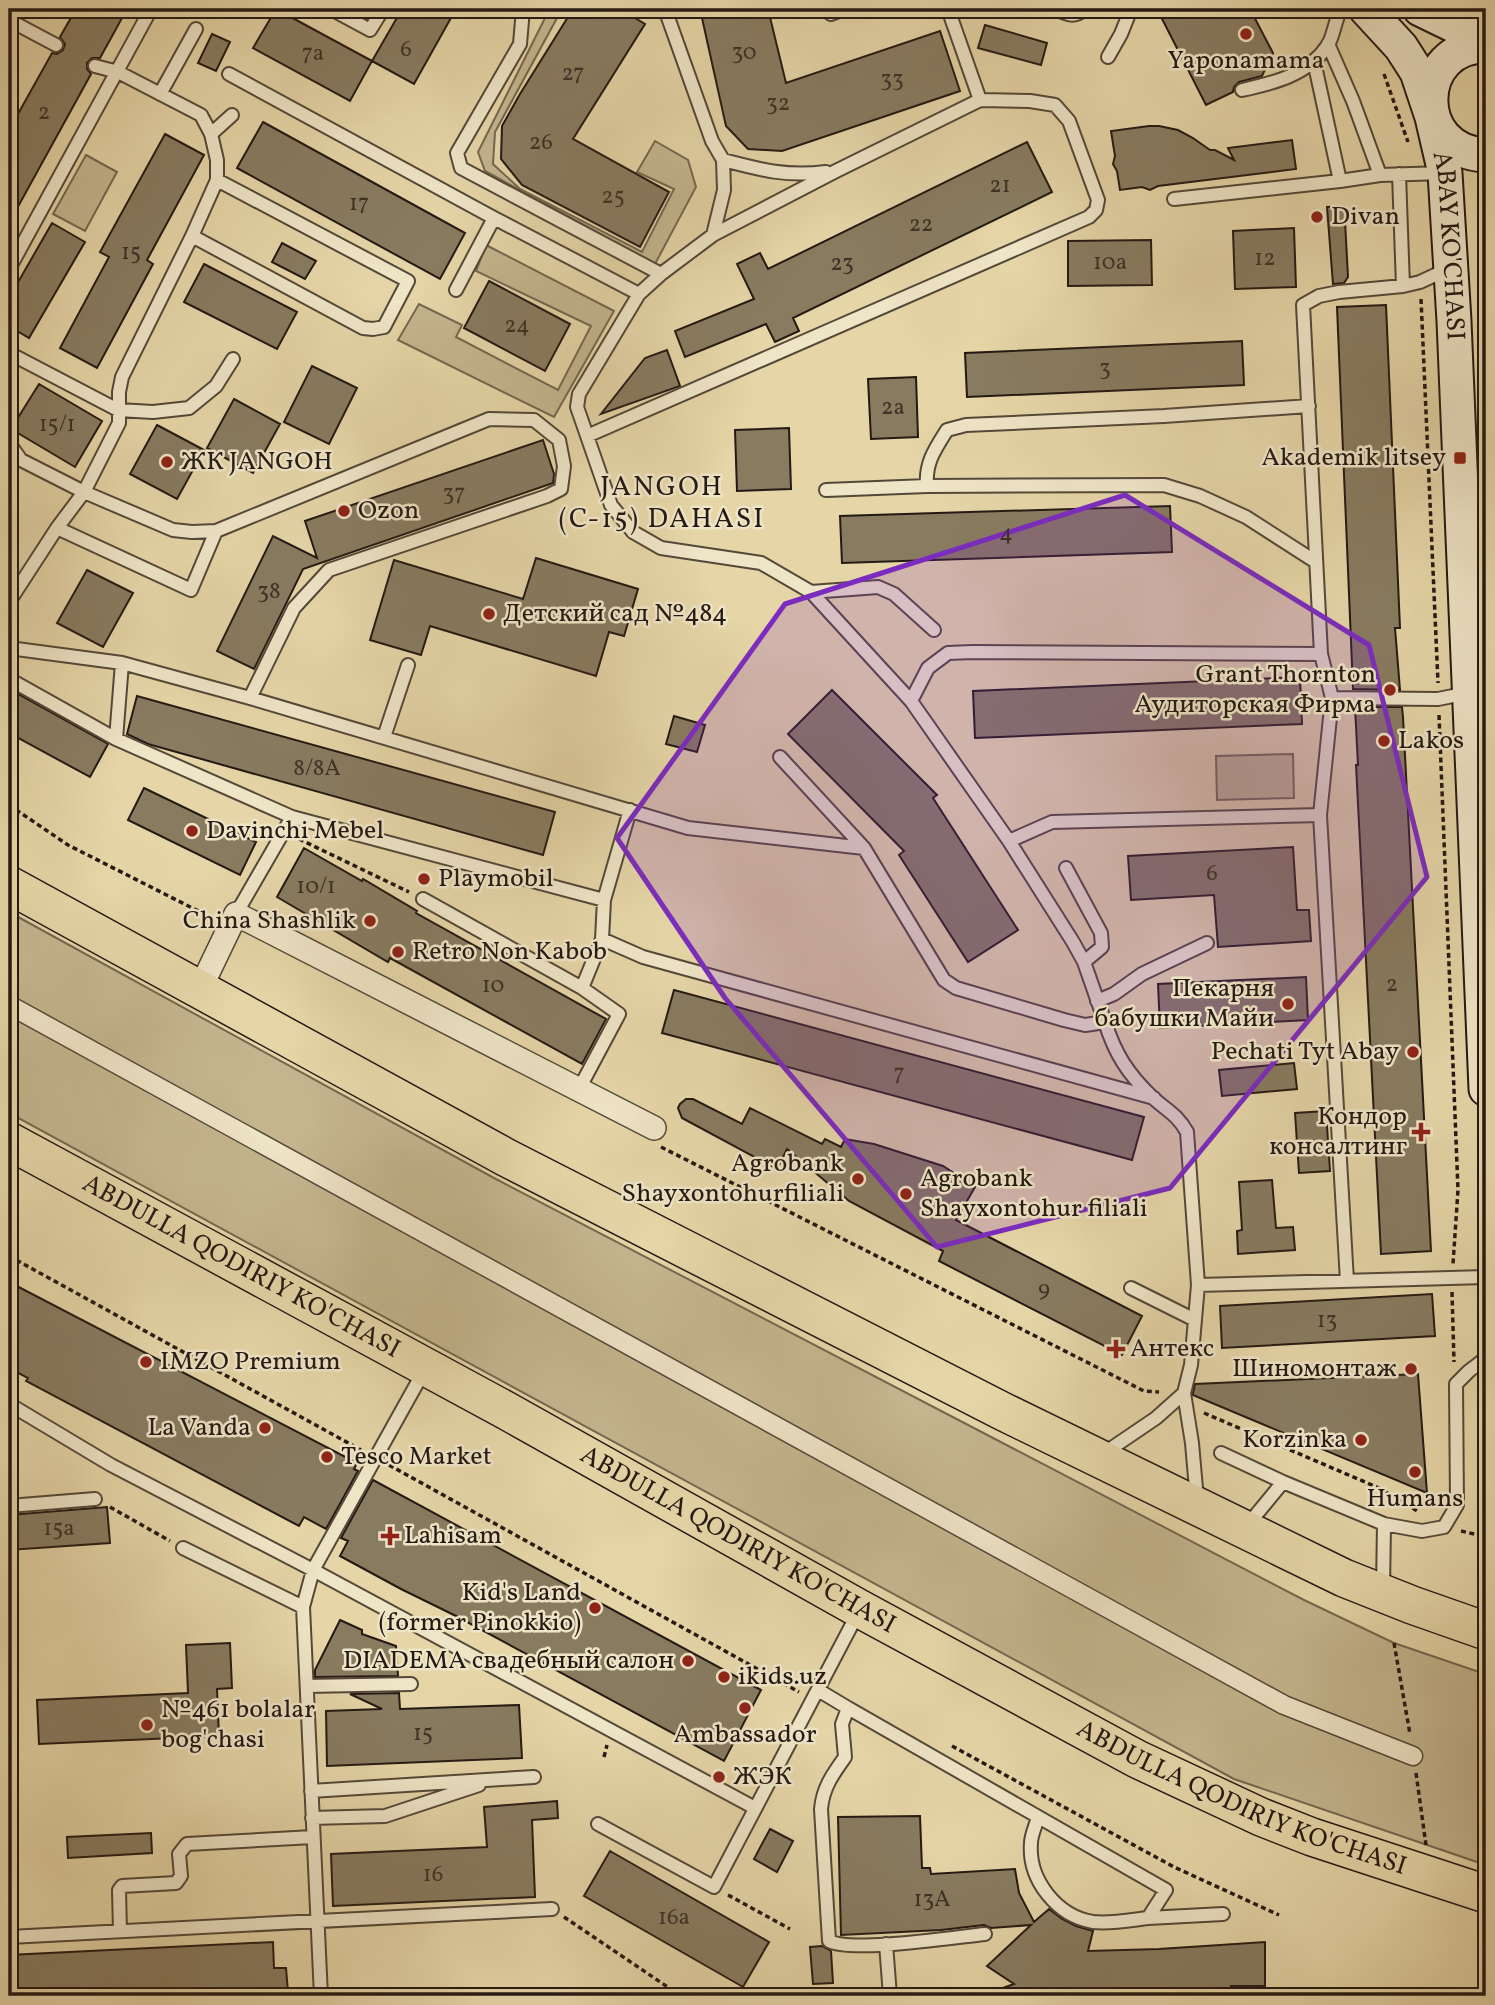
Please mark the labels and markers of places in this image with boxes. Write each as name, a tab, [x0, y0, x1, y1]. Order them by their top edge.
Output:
marker: Yaponamama	[1238, 26, 1254, 42]
place label: Yaponamama	[1168, 43, 1324, 79]
place label: Divan	[1331, 199, 1400, 235]
marker: Divan	[1309, 209, 1325, 225]
place label: Akademik litsey	[1261, 440, 1446, 476]
place label: ЖК JANGOH	[181, 444, 333, 480]
marker: Akademik litsey	[1452, 450, 1468, 466]
marker: ЖК JANGOH	[159, 454, 175, 470]
place label: Ozon	[358, 493, 419, 529]
marker: Ozon	[336, 503, 352, 519]
place label: Детский сад №484	[503, 596, 727, 632]
marker: Детский сад №484	[481, 606, 497, 622]
place label: Grant Thornton Аудиторская Фирма	[1135, 657, 1376, 723]
marker: Grant Thornton Аудиторская Фирма	[1382, 682, 1398, 698]
place label: Lakos	[1398, 723, 1464, 759]
marker: Lakos	[1376, 733, 1392, 749]
place label: Davinchi Mebel	[206, 813, 384, 849]
marker: Davinchi Mebel	[184, 823, 200, 839]
place label: Playmobil	[438, 861, 554, 897]
marker: Playmobil	[416, 871, 432, 887]
place label: China Shashlik	[183, 903, 356, 939]
marker: China Shashlik	[362, 913, 378, 929]
place label: Retro Non Kabob	[412, 934, 607, 970]
marker: Retro Non Kabob	[390, 944, 406, 960]
place label: Пекарня бабушки Майи	[1094, 971, 1274, 1037]
marker: Пекарня бабушки Майи	[1280, 996, 1296, 1012]
place label: Pechati Tyt Abay	[1211, 1034, 1399, 1070]
marker: Pechati Tyt Abay	[1405, 1044, 1421, 1060]
place label: Кондор консалтинг	[1269, 1099, 1407, 1165]
marker: Кондор консалтинг	[1413, 1124, 1429, 1140]
place label: Agrobank Shayxontohurfiliali	[622, 1146, 844, 1212]
place label: Agrobank Shayxontohur filiali	[920, 1161, 1148, 1227]
marker: Agrobank Shayxontohurfiliali	[850, 1171, 866, 1187]
marker: Agrobank Shayxontohur filiali	[898, 1186, 914, 1202]
place label: Антекс	[1130, 1331, 1214, 1367]
marker: Антекс	[1108, 1341, 1124, 1357]
place label: IMZO Premium	[160, 1344, 341, 1380]
place label: Шиномонтаж	[1232, 1351, 1397, 1387]
marker: IMZO Premium	[138, 1354, 154, 1370]
marker: Шиномонтаж	[1403, 1361, 1419, 1377]
place label: La Vanda	[147, 1410, 251, 1446]
marker: La Vanda	[257, 1420, 273, 1436]
place label: Korzinka	[1242, 1422, 1347, 1458]
marker: Korzinka	[1353, 1432, 1369, 1448]
place label: Tesco Market	[341, 1439, 492, 1475]
marker: Tesco Market	[319, 1449, 335, 1465]
marker: Humans	[1407, 1464, 1423, 1480]
place label: Humans	[1367, 1481, 1463, 1517]
place label: Lahisam	[404, 1518, 502, 1554]
marker: Lahisam	[382, 1528, 398, 1544]
place label: Kid's Land (former Pinokkio)	[379, 1575, 581, 1641]
marker: Kid's Land (former Pinokkio)	[587, 1600, 603, 1616]
place label: DIADEMA свадебный салон	[343, 1643, 674, 1679]
marker: DIADEMA свадебный салон	[680, 1653, 696, 1669]
place label: ikids.uz	[738, 1659, 827, 1695]
marker: ikids.uz	[716, 1669, 732, 1685]
place label: №461 bolalar bog'chasi	[161, 1692, 315, 1758]
marker: Ambassador	[737, 1700, 753, 1716]
marker: №461 bolalar bog'chasi	[139, 1717, 155, 1733]
place label: Ambassador	[673, 1717, 817, 1753]
place label: ЖЭК	[733, 1759, 792, 1795]
marker: ЖЭК	[711, 1769, 727, 1785]

